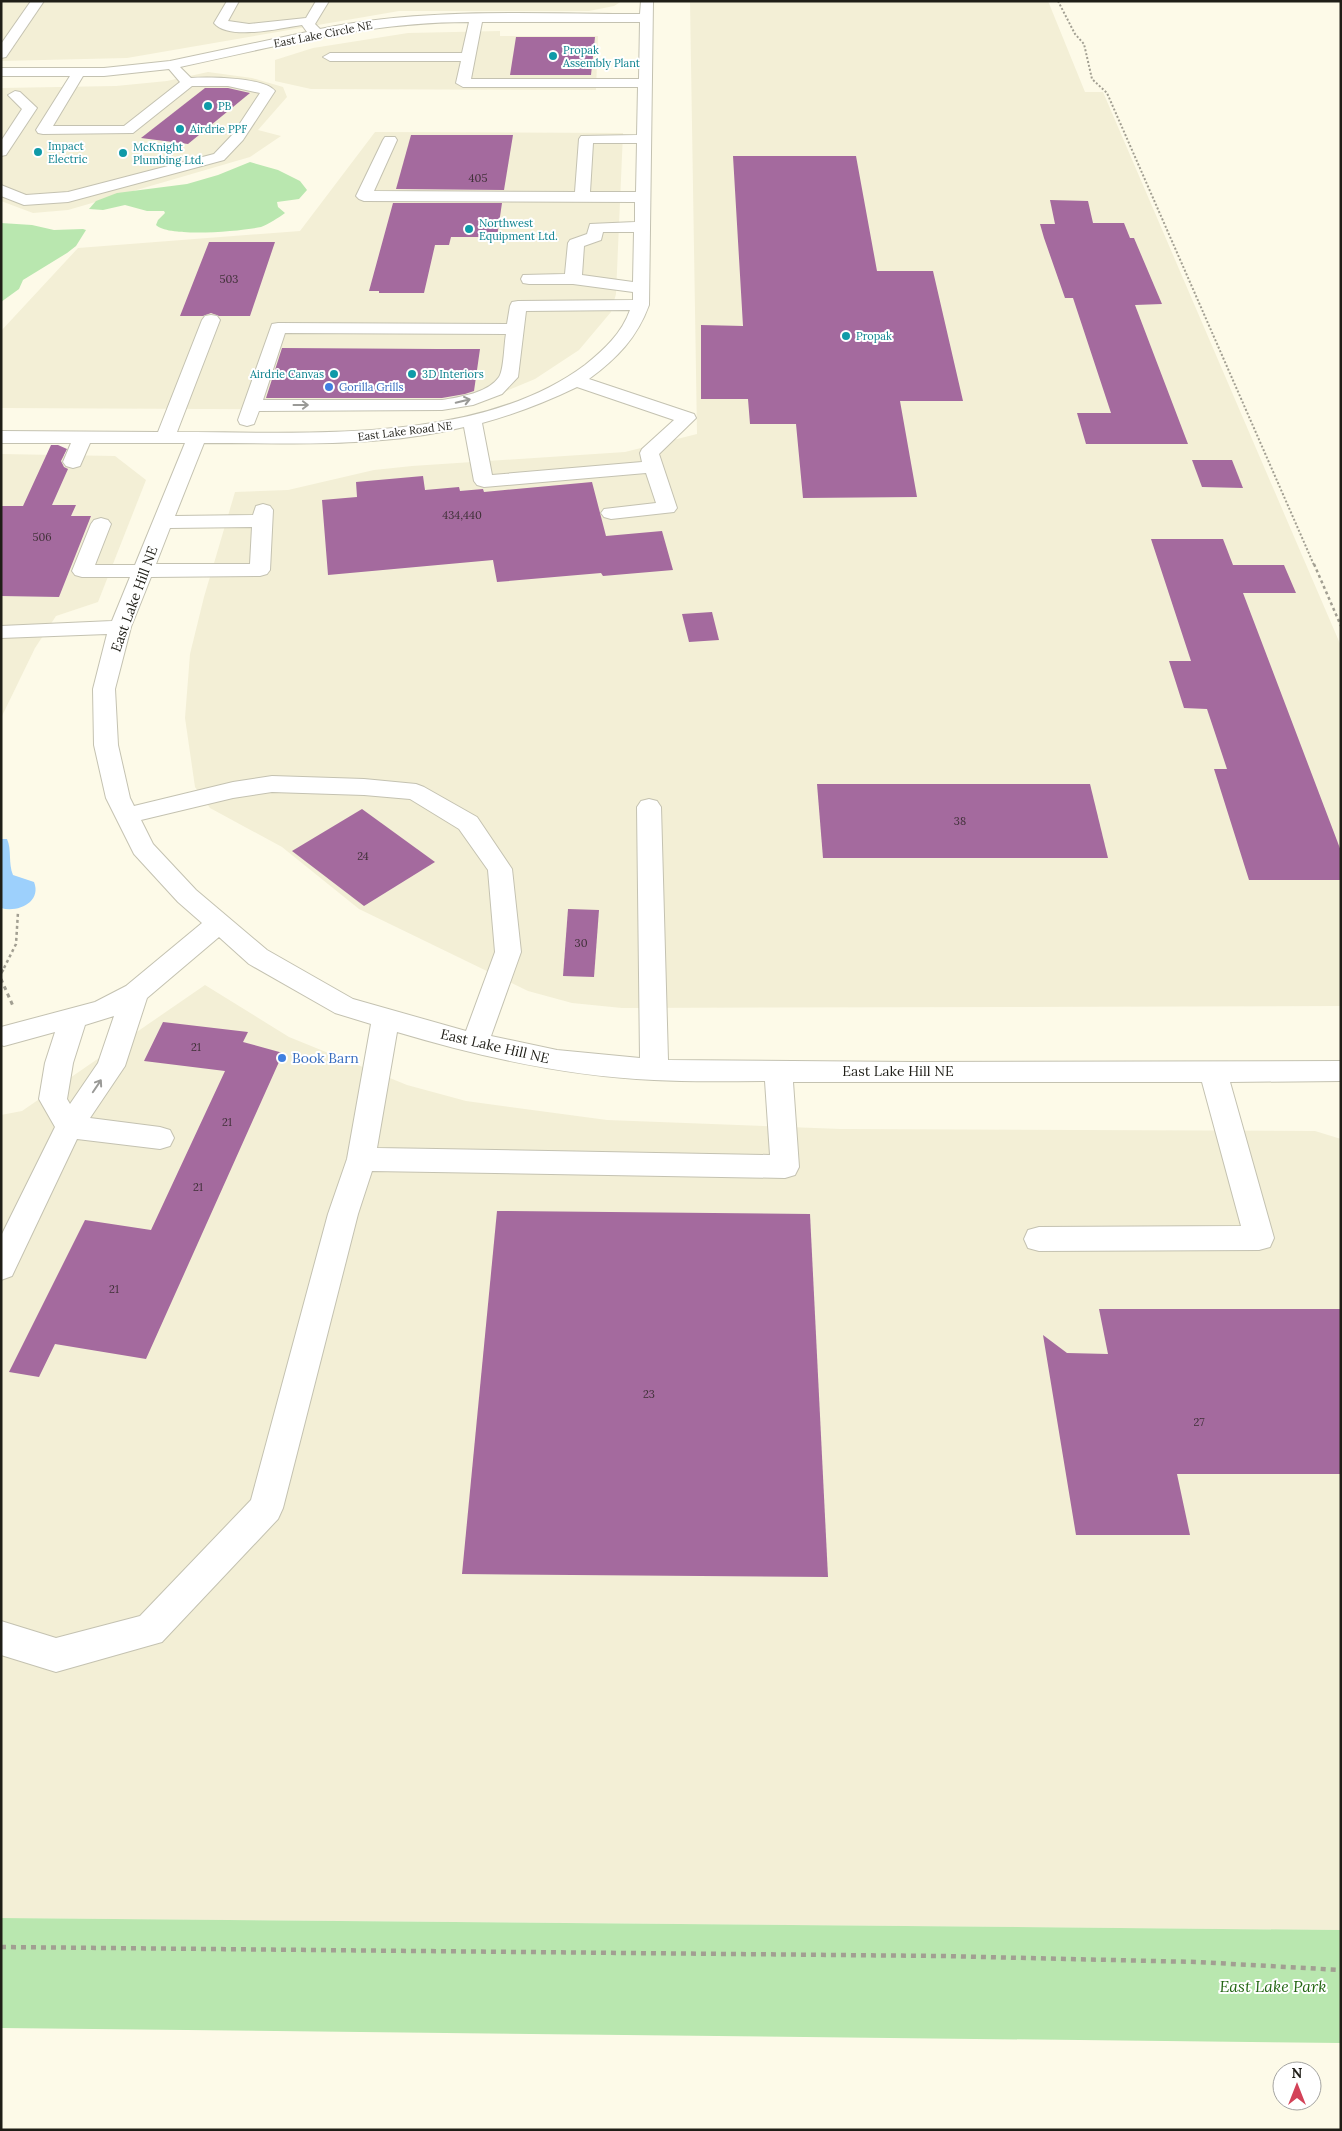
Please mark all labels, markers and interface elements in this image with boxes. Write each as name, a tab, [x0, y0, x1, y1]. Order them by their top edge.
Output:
street label: East Lake Circle NE	[273, 18, 374, 50]
place label: Propak Assembly Plant	[562, 43, 641, 70]
marker: Propak Assembly Plant	[547, 50, 559, 62]
place label: PB	[218, 99, 232, 113]
marker: PB	[202, 100, 214, 112]
place label: Airdrie PPF	[189, 122, 247, 136]
marker: Airdrie PPF	[174, 123, 186, 135]
place label: Impact Electric	[48, 139, 88, 166]
place label: McKnight Plumbing Ltd.	[133, 140, 204, 167]
marker: Impact Electric	[32, 146, 44, 158]
marker: McKnight Plumbing Ltd.	[117, 147, 129, 159]
house number: 405	[469, 171, 487, 185]
place label: Northwest Equipment Ltd.	[479, 216, 558, 243]
marker: Northwest Equipment Ltd.	[463, 223, 475, 235]
house number: 503	[220, 272, 238, 286]
place label: Propak	[856, 329, 892, 343]
marker: Propak	[840, 330, 852, 342]
place label: Airdrie Canvas	[249, 367, 324, 381]
place label: 3D Interiors	[422, 367, 484, 381]
marker: Airdrie Canvas	[328, 368, 340, 380]
marker: 3D Interiors	[406, 368, 418, 380]
place label: Gorilla Grills	[339, 380, 404, 394]
marker: Gorilla Grills	[323, 381, 335, 393]
one-way arrow	[455, 396, 471, 405]
one-way arrow	[293, 400, 309, 410]
street label: East Lake Road NE	[357, 418, 453, 444]
house number: 434,440	[442, 508, 482, 522]
house number: 506	[32, 530, 52, 544]
street label: East Lake Hill NE	[107, 543, 162, 654]
house number: 38	[954, 814, 966, 828]
house number: 24	[357, 849, 369, 863]
house number: 30	[575, 936, 588, 950]
street label: East Lake Hill NE	[439, 1025, 552, 1067]
house number: 21	[191, 1040, 201, 1054]
place label: Book Barn	[292, 1049, 359, 1067]
marker: Book Barn	[276, 1052, 288, 1064]
street label: East Lake Hill NE	[842, 1062, 954, 1080]
one-way arrow	[92, 1080, 102, 1094]
house number: 21	[222, 1115, 232, 1129]
house number: 21	[193, 1180, 203, 1194]
house number: 21	[109, 1282, 119, 1296]
house number: 23	[643, 1387, 655, 1401]
house number: 27	[1194, 1415, 1204, 1429]
park label: East Lake Park	[1219, 1976, 1327, 1996]
north arrow	[1272, 2061, 1322, 2111]
text: N	[1292, 2064, 1303, 2082]

